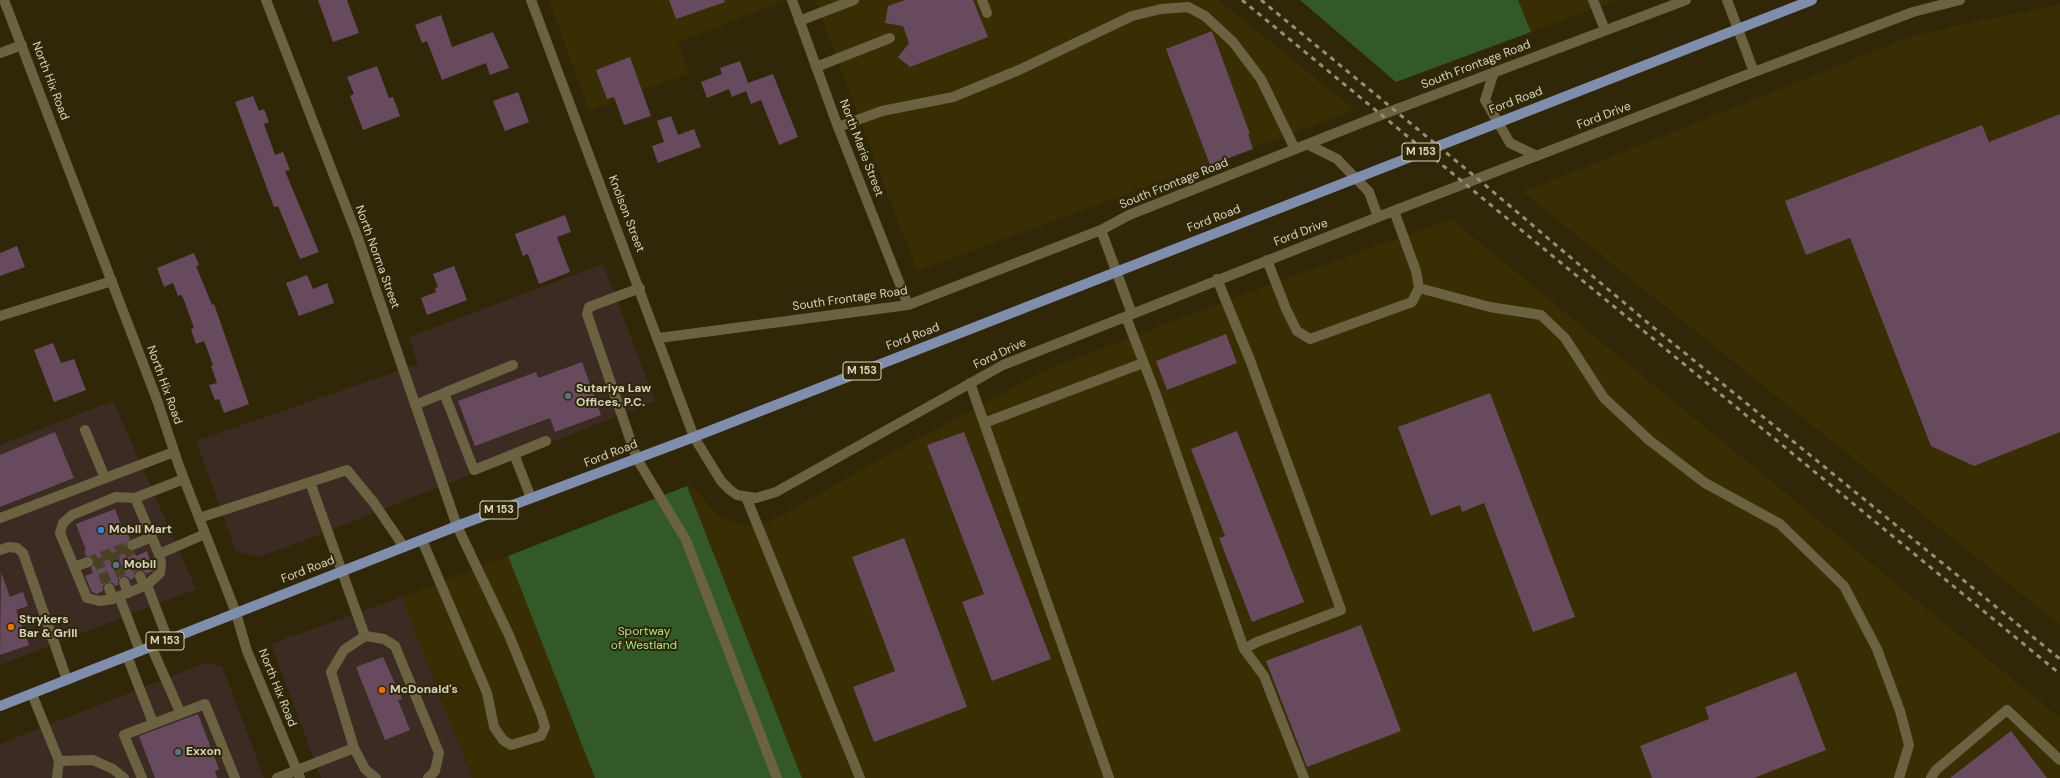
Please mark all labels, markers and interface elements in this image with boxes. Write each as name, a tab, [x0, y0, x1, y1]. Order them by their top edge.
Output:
street label: South Frontage Road	[1419, 37, 1533, 93]
street label: North Hix Road	[28, 40, 72, 122]
street label: Ford Road	[1487, 84, 1545, 118]
street label: North Marie Street	[836, 98, 886, 198]
street label: Ford Drive	[1575, 99, 1633, 133]
road number: M 153	[1402, 143, 1440, 161]
street label: South Frontage Road	[1118, 156, 1230, 212]
street label: Knolson Street	[605, 174, 647, 254]
street label: Ford Road	[1185, 202, 1243, 236]
street label: North Norma Street	[352, 203, 402, 311]
street label: Ford Drive	[1272, 216, 1330, 250]
street label: South Frontage Road	[792, 284, 908, 314]
street label: Ford Road	[884, 320, 942, 354]
street label: Ford Drive	[971, 336, 1029, 372]
street label: North Hix Road	[143, 344, 185, 426]
road number: M 153	[843, 362, 881, 380]
place label: Sutariya Law Offices, P.C.	[576, 382, 651, 410]
marker: Sutariya Law Offices, P.C.	[563, 391, 573, 401]
street label: Ford Road	[582, 437, 640, 471]
road number: M 153	[480, 501, 518, 519]
place label: Mobil Mart	[109, 523, 172, 537]
marker: Mobil Mart	[96, 525, 106, 535]
street label: Ford Road	[279, 553, 337, 587]
place label: Mobil	[124, 558, 156, 572]
marker: Mobil	[111, 560, 121, 570]
place label: Strykers Bar & Grill	[19, 613, 78, 641]
marker: Strykers Bar & Grill	[6, 622, 16, 632]
park label: Sportway of Westland	[611, 625, 677, 653]
road number: M 153	[146, 632, 184, 650]
street label: North Hix Road	[255, 647, 299, 729]
place label: McDonald's	[390, 683, 458, 697]
marker: McDonald's	[377, 685, 387, 695]
place label: Exxon	[186, 745, 221, 759]
marker: Exxon	[173, 747, 183, 757]

